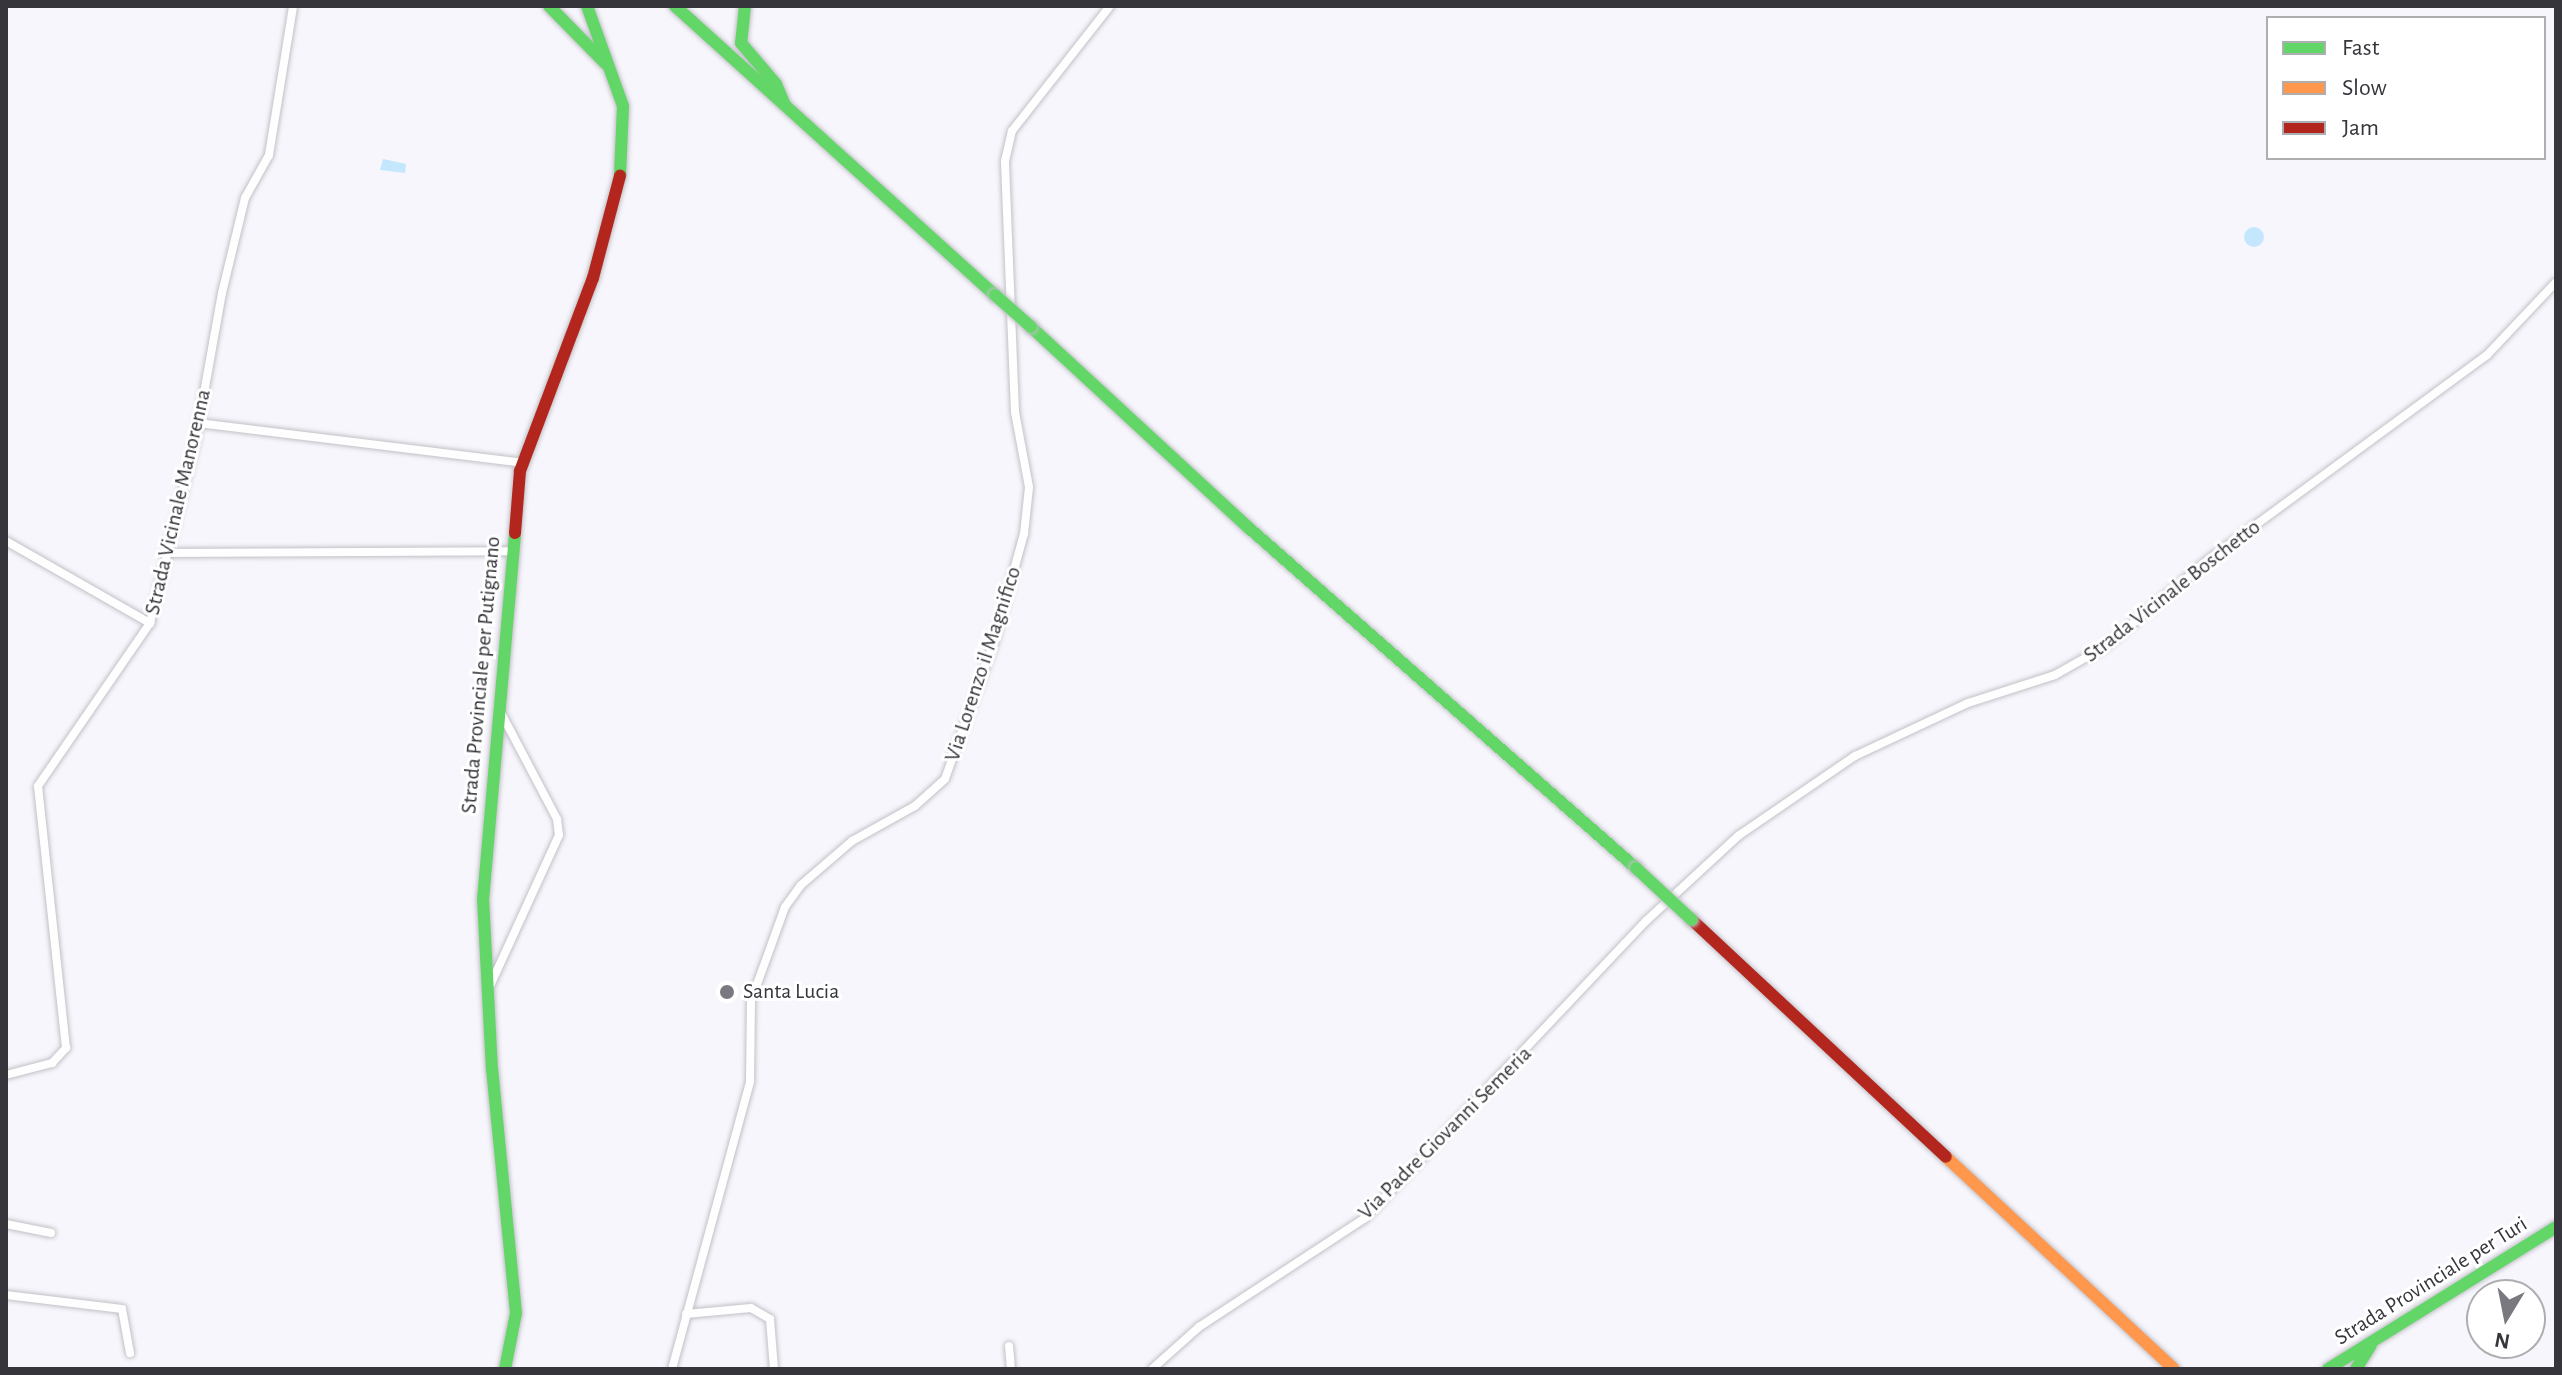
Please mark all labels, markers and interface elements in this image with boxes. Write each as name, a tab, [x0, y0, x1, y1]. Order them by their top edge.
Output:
legend	[2266, 16, 2546, 160]
text: Fast	[2342, 36, 2379, 60]
text: Slow	[2342, 76, 2387, 100]
text: Jam	[2342, 116, 2379, 140]
street label: Strada Vicinale Manorenna	[139, 387, 217, 617]
street label: Strada Vicinale Boschetto	[2078, 514, 2266, 668]
street label: Strada Provinciale per Putignano	[456, 535, 506, 815]
street label: Via Lorenzo il Magnifico	[939, 563, 1027, 765]
place label: Santa Lucia	[743, 979, 839, 1005]
marker: Santa Lucia	[718, 983, 736, 1001]
street label: Via Padre Giovanni Semeria	[1353, 1041, 1537, 1225]
street label: Strada Provinciale per Turi	[2330, 1211, 2532, 1351]
north arrow	[2466, 1279, 2546, 1359]
text: N	[2493, 1329, 2512, 1353]

